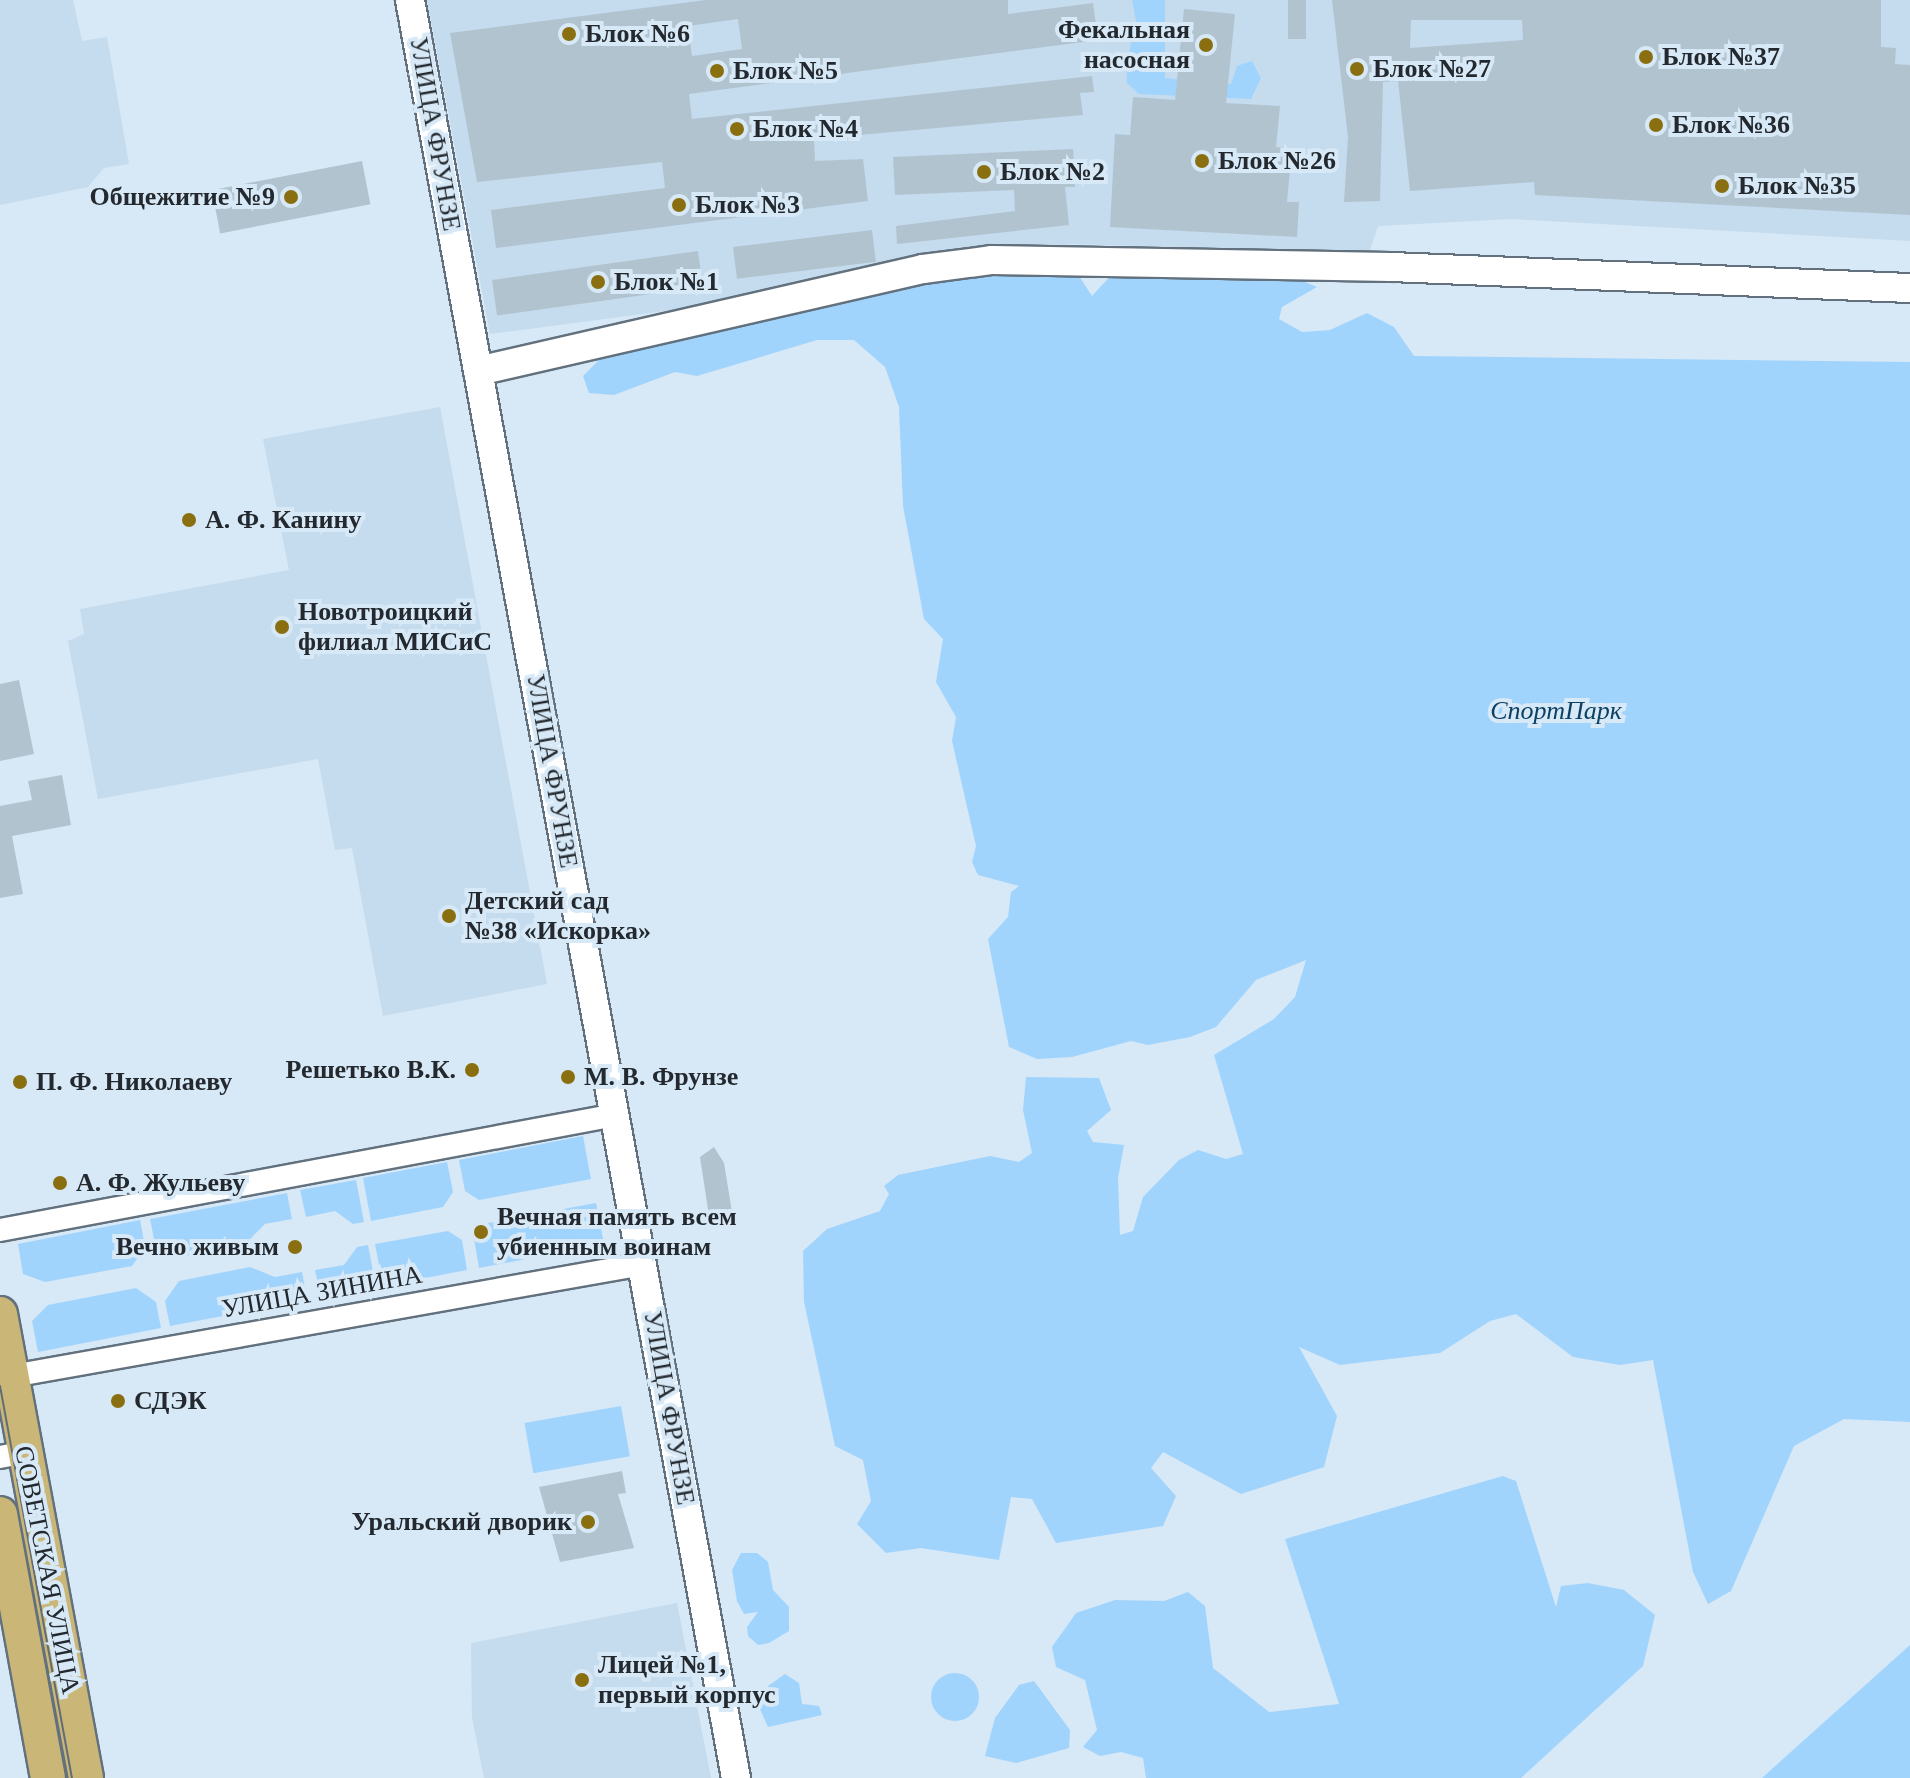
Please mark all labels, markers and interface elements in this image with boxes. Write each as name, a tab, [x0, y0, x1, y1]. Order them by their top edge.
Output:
place label: Фекальная насосная	[1058, 14, 1190, 76]
place label: Блок №6	[585, 18, 690, 50]
marker: Блок №6	[560, 25, 578, 43]
street label: УЛИЦА ФРУНЗЕ	[403, 35, 467, 233]
marker: Фекальная насосная	[1197, 36, 1215, 54]
place label: Блок №37	[1662, 41, 1780, 73]
marker: Блок №37	[1637, 48, 1655, 66]
place label: Блок №27	[1373, 53, 1491, 85]
place label: Блок №5	[733, 55, 838, 87]
marker: Блок №27	[1348, 60, 1366, 78]
marker: Блок №5	[708, 62, 726, 80]
place label: Блок №36	[1672, 109, 1790, 141]
place label: Блок №4	[753, 113, 858, 145]
marker: Блок №36	[1647, 116, 1665, 134]
marker: Блок №4	[728, 120, 746, 138]
place label: Блок №26	[1218, 145, 1336, 177]
marker: Блок №26	[1193, 152, 1211, 170]
place label: Блок №2	[1000, 156, 1105, 188]
marker: Блок №2	[975, 163, 993, 181]
place label: Блок №35	[1738, 170, 1856, 202]
marker: Блок №35	[1713, 177, 1731, 195]
place label: Общежитие №9	[90, 181, 275, 213]
marker: Общежитие №9	[282, 188, 300, 206]
place label: Блок №3	[695, 189, 800, 221]
marker: Блок №3	[670, 196, 688, 214]
place label: Блок №1	[614, 266, 719, 298]
marker: Блок №1	[589, 273, 607, 291]
place label: А. Ф. Канину	[205, 504, 362, 536]
marker: А. Ф. Канину	[180, 511, 198, 529]
place label: Новотроицкий филиал МИСиС	[298, 596, 492, 658]
marker: Новотроицкий филиал МИСиС	[273, 618, 291, 636]
street label: УЛИЦА ФРУНЗЕ	[520, 672, 584, 870]
park label: СпортПарк	[1490, 695, 1622, 727]
place label: Детский сад №38 «Искорка»	[465, 885, 651, 946]
marker: Детский сад №38 «Искорка»	[440, 907, 458, 925]
place label: Решетько В.К.	[286, 1054, 456, 1086]
marker: Решетько В.К.	[463, 1061, 481, 1079]
place label: М. В. Фрунзе	[584, 1061, 738, 1093]
place label: П. Ф. Николаеву	[36, 1066, 232, 1098]
marker: М. В. Фрунзе	[559, 1068, 577, 1086]
marker: П. Ф. Николаеву	[11, 1073, 29, 1091]
place label: А. Ф. Жульеву	[76, 1167, 245, 1199]
marker: А. Ф. Жульеву	[51, 1174, 69, 1192]
place label: Вечная память всем убиенным воинам	[497, 1201, 737, 1262]
marker: Вечная память всем убиенным воинам	[472, 1223, 490, 1241]
place label: Вечно живым	[116, 1231, 279, 1263]
marker: Вечно живым	[286, 1238, 304, 1256]
street label: УЛИЦА ЗИНИНА	[219, 1259, 425, 1325]
street label: УЛИЦА ФРУНЗЕ	[637, 1309, 701, 1507]
place label: СДЭК	[134, 1385, 207, 1417]
marker: СДЭК	[109, 1392, 127, 1410]
street label: СОВЕТСКАЯ УЛИЦА	[8, 1443, 86, 1697]
place label: Уральский дворик	[352, 1506, 572, 1538]
marker: Уральский дворик	[579, 1513, 597, 1531]
place label: Лицей №1, первый корпус	[598, 1649, 776, 1710]
marker: Лицей №1, первый корпус	[573, 1671, 591, 1689]

